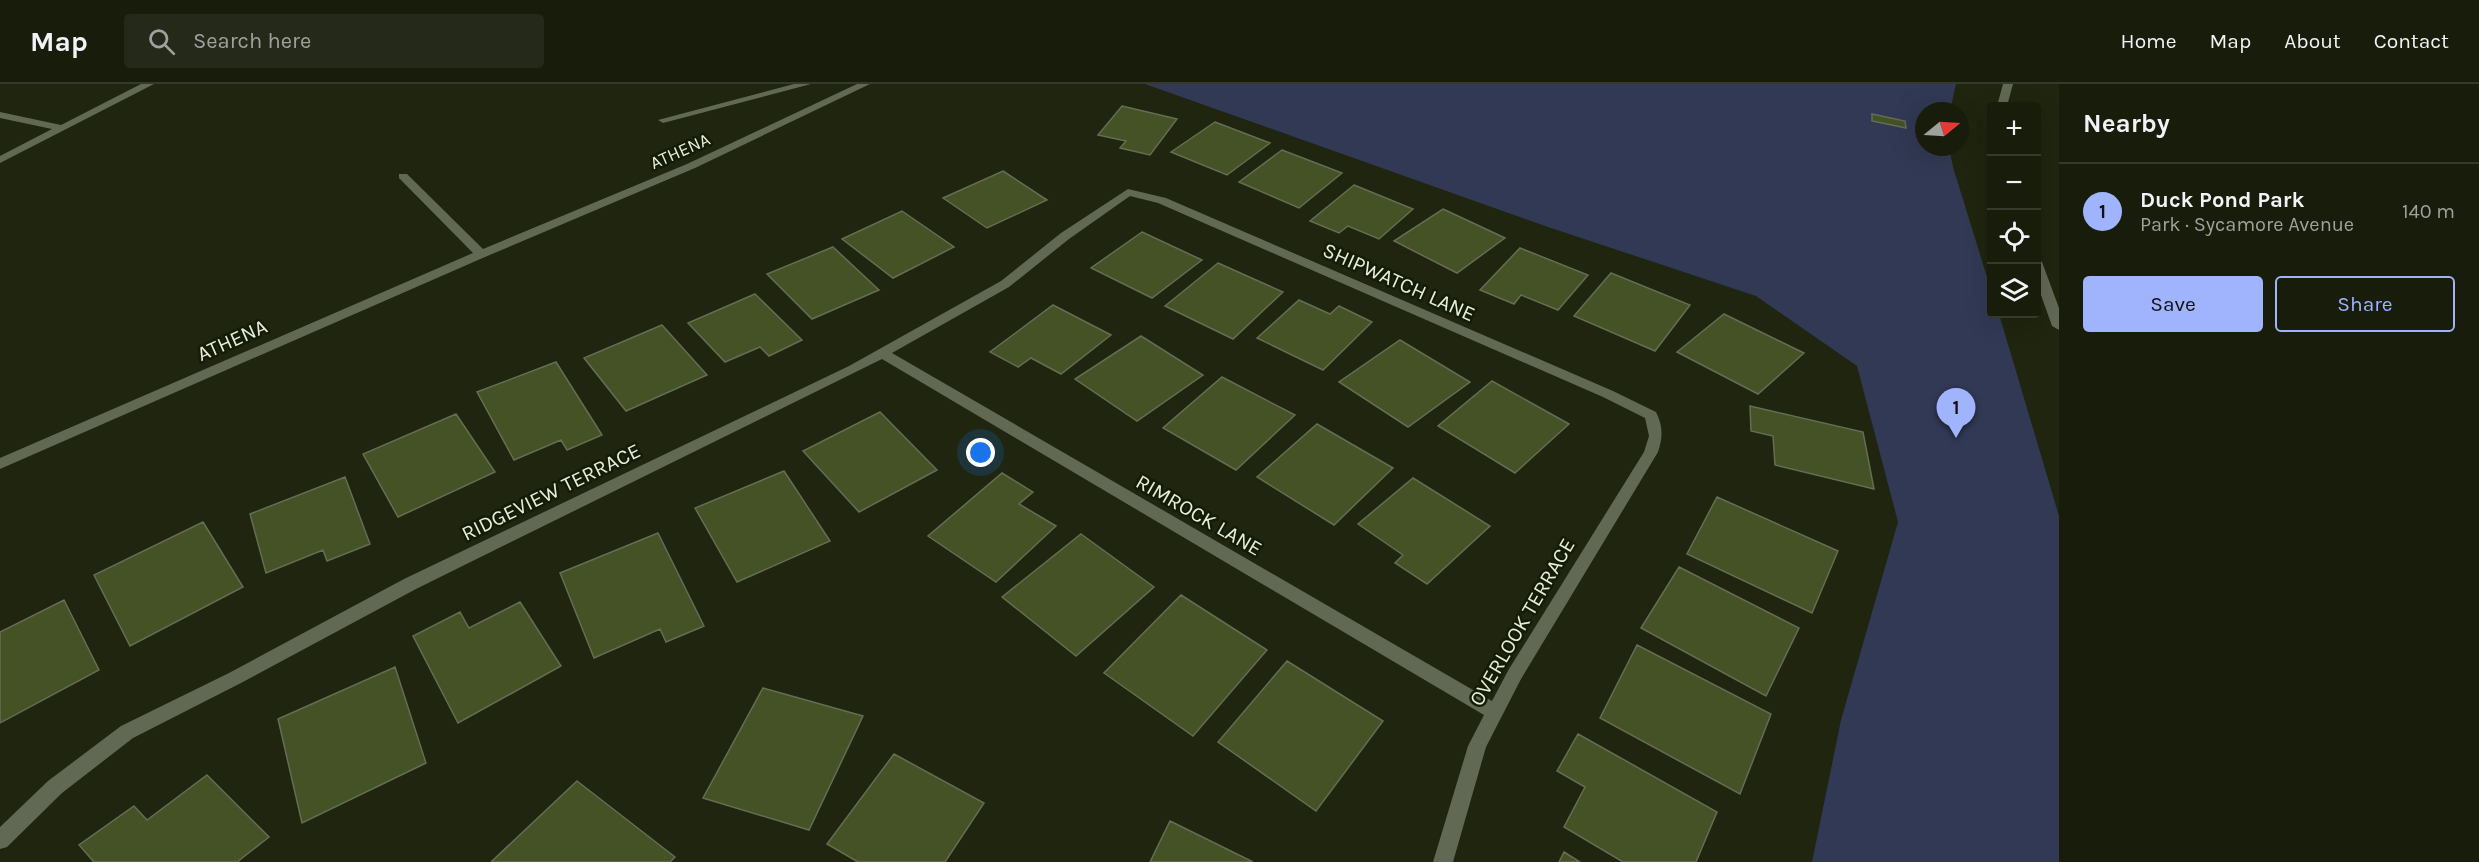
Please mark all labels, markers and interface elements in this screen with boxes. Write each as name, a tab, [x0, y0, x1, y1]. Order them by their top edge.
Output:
search box	[124, 14, 544, 68]
text: Map	[30, 25, 88, 58]
icon: search	[145, 25, 178, 58]
text: Search here	[193, 28, 311, 54]
text: Home	[2121, 29, 2177, 53]
text: Map	[2210, 29, 2251, 53]
text: About	[2284, 29, 2341, 53]
text: Contact	[2374, 29, 2449, 53]
north arrow	[1915, 102, 1969, 156]
map controls	[1987, 102, 2041, 318]
button: +	[1987, 102, 2041, 156]
text: Nearby	[2083, 108, 2170, 139]
street label: ATHENA	[647, 128, 713, 174]
button: −	[1987, 156, 2041, 210]
text: Duck Pond Park	[2140, 187, 2304, 213]
text: 1	[2099, 200, 2106, 223]
text: 140 m	[2402, 200, 2455, 223]
button: locate	[1987, 210, 2041, 264]
text: Park · Sycamore Avenue	[2140, 213, 2354, 236]
street label: SHIPWATCH LANE	[1319, 238, 1479, 326]
button: layers	[1987, 264, 2041, 318]
button: Save	[2083, 276, 2263, 332]
button: Share	[2275, 276, 2455, 332]
street label: ATHENA	[193, 314, 271, 366]
pin: 1	[1936, 388, 1976, 438]
street label: RIDGEVIEW TERRACE	[458, 438, 644, 546]
your location	[966, 438, 995, 467]
street label: RIMROCK LANE	[1132, 469, 1266, 561]
street label: OVERLOOK TERRACE	[1464, 534, 1580, 710]

